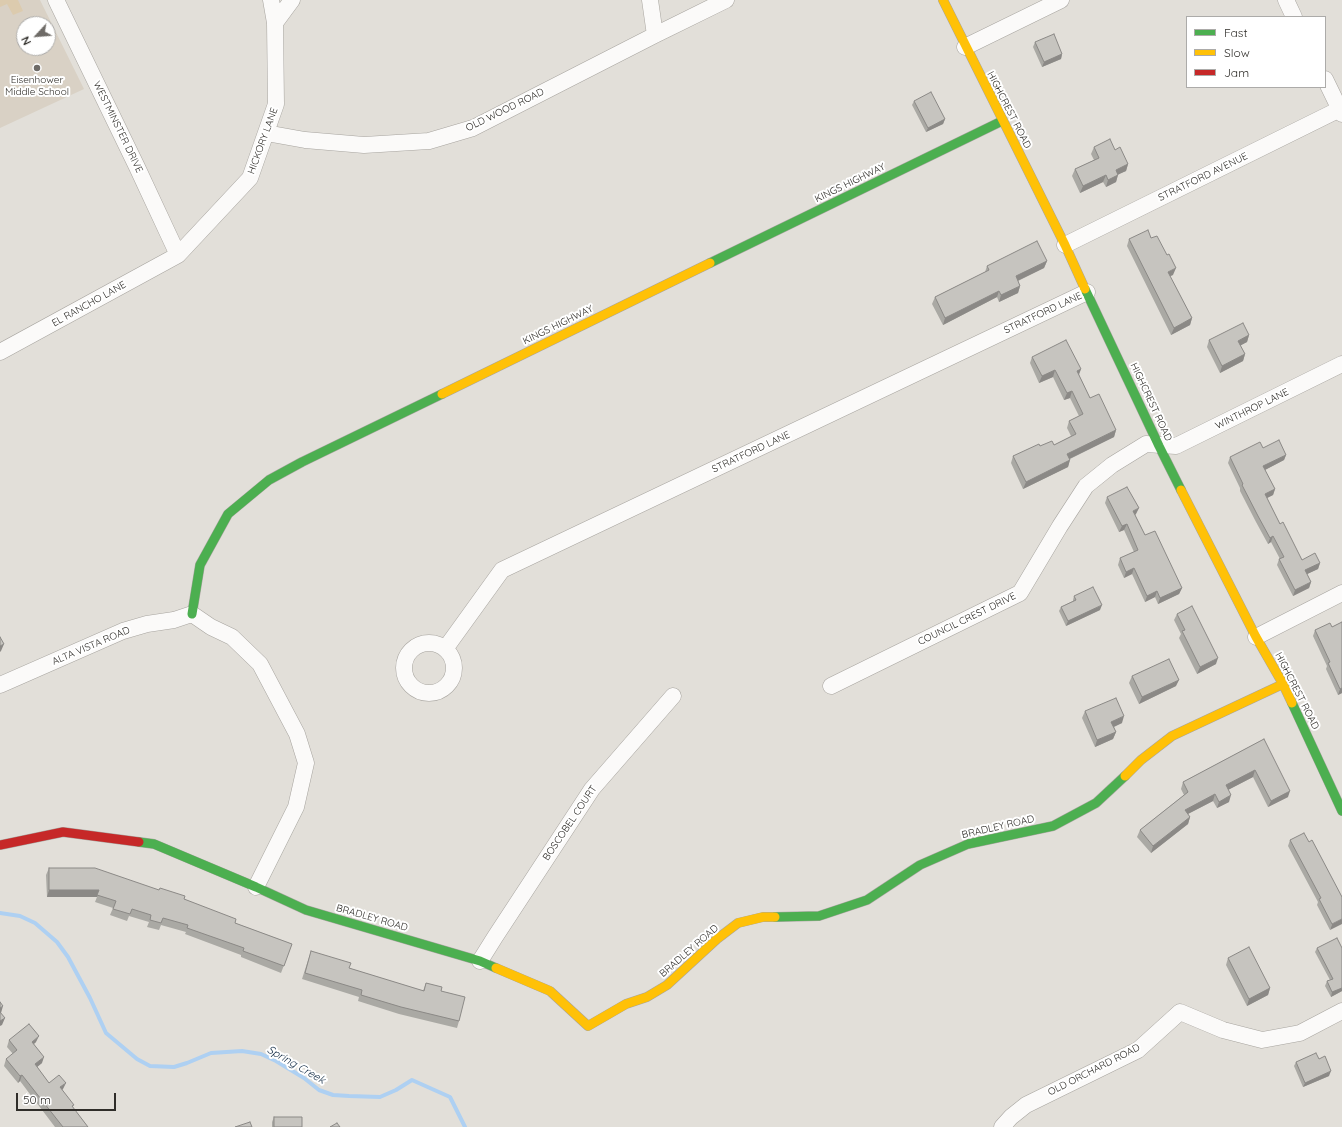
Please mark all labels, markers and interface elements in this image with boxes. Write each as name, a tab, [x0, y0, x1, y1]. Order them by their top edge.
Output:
north arrow	[16, 16, 56, 56]
legend	[1186, 16, 1326, 88]
text: Fast	[1224, 25, 1248, 40]
text: N	[18, 34, 34, 48]
text: Slow	[1224, 45, 1250, 60]
marker: Eisenhower Middle School	[32, 63, 42, 73]
text: Jam	[1224, 65, 1249, 80]
street label: HIGHCREST ROAD	[984, 69, 1034, 151]
place label: Eisenhower Middle School	[5, 74, 69, 98]
street label: WESTMINSTER DRIVE	[91, 79, 145, 175]
street label: OLD WOOD ROAD	[464, 86, 546, 134]
street label: HICKORY LANE	[245, 106, 281, 176]
street label: STRATFORD AVENUE	[1156, 150, 1250, 204]
street label: KINGS HIGHWAY	[813, 161, 887, 205]
street label: EL RANCHO LANE	[50, 279, 128, 329]
street label: STRATFORD LANE	[1002, 290, 1084, 336]
street label: KINGS HIGHWAY	[521, 303, 595, 347]
street label: HIGHCREST ROAD	[1128, 361, 1174, 443]
street label: WINTHROP LANE	[1213, 386, 1291, 432]
street label: STRATFORD LANE	[710, 429, 792, 475]
street label: COUNCIL CREST DRIVE	[916, 590, 1018, 648]
street label: ALTA VISTA ROAD	[50, 624, 132, 668]
street label: HIGHCREST ROAD	[1272, 650, 1322, 732]
street label: BOSCOBEL COURT	[540, 783, 600, 863]
street label: BRADLEY ROAD	[961, 813, 1035, 841]
street label: BRADLEY ROAD	[335, 902, 409, 934]
street label: BRADLEY ROAD	[657, 922, 721, 980]
street label: OLD ORCHARD ROAD	[1046, 1042, 1142, 1098]
water label: Spring Creek	[264, 1043, 328, 1087]
scale bar	[18, 1085, 118, 1111]
text: 50 m	[23, 1092, 51, 1107]

